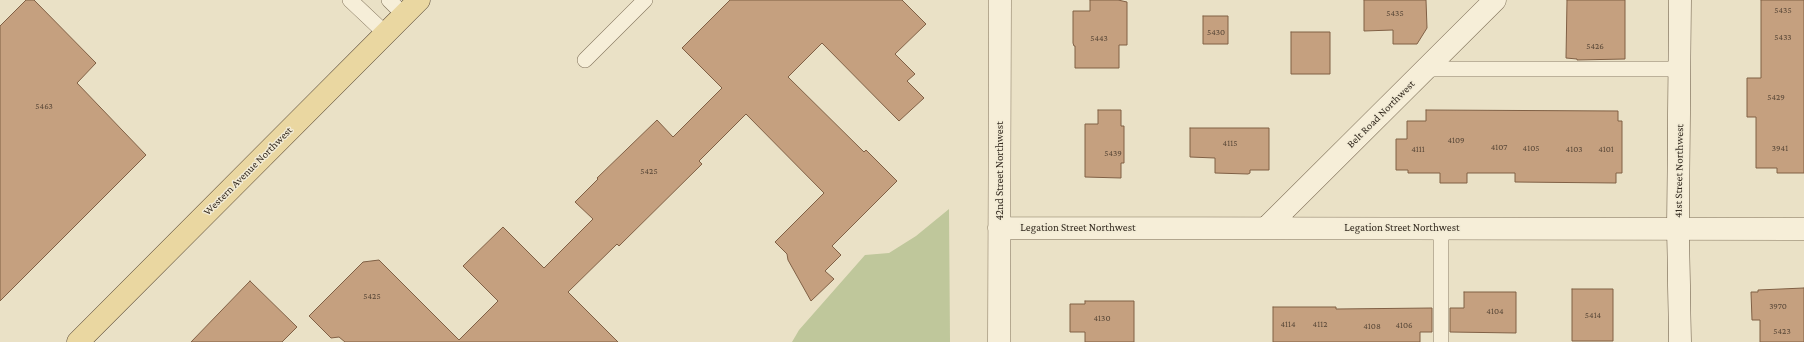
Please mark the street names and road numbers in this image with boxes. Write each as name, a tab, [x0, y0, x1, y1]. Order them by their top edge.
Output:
street label: Belt Road Northwest	[1344, 77, 1418, 151]
street label: 42nd Street Northwest	[993, 121, 1007, 221]
street label: Western Avenue Northwest	[201, 124, 295, 218]
street label: 41st Street Northwest	[1672, 124, 1686, 218]
street label: Legation Street Northwest	[1020, 221, 1136, 235]
street label: Legation Street Northwest	[1344, 221, 1460, 235]

